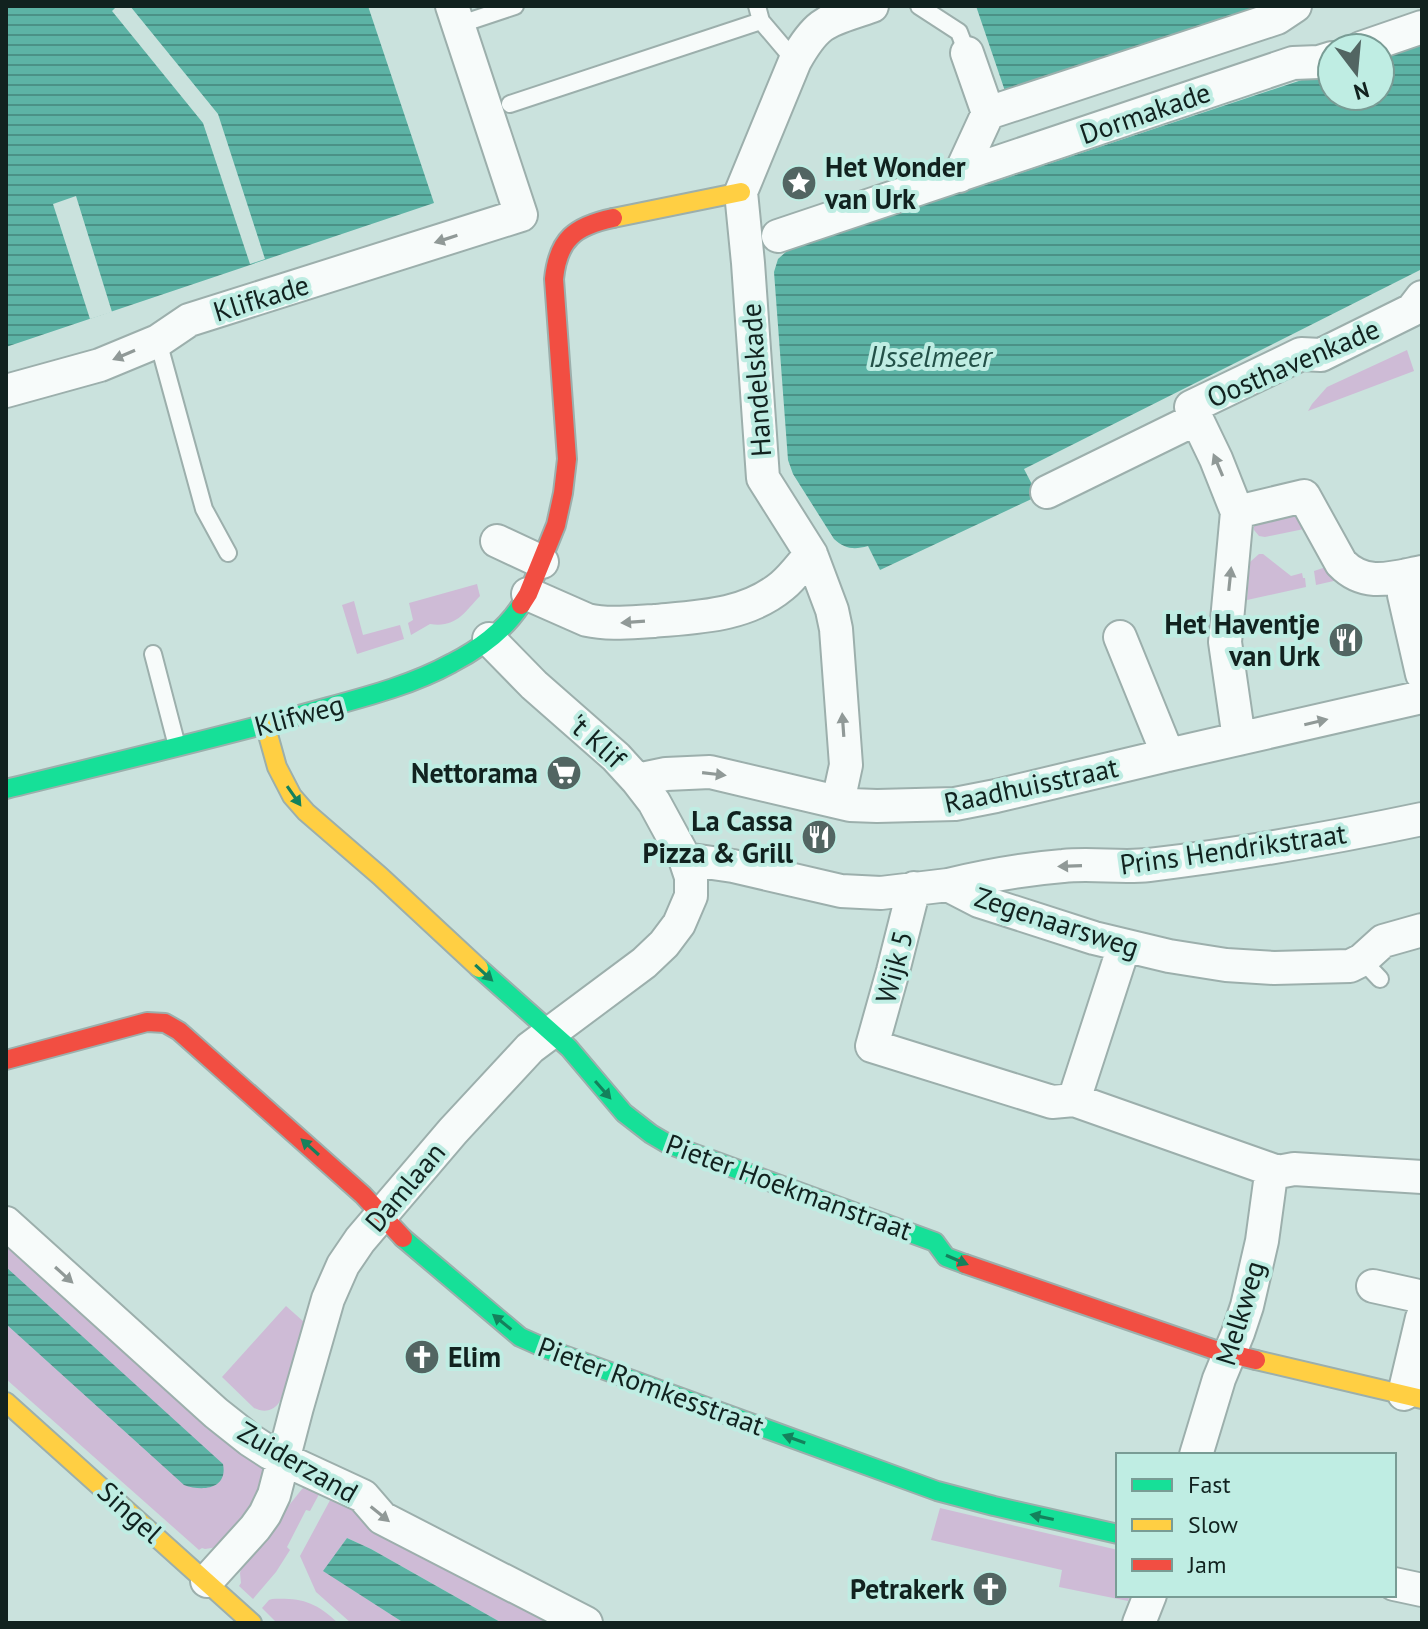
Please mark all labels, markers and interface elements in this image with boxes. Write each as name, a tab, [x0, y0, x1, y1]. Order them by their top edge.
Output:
north arrow	[1316, 32, 1396, 112]
street label: Dormakade	[1074, 73, 1215, 152]
text: N	[1351, 76, 1372, 107]
place label: Het Wonder van Urk	[824, 148, 966, 217]
place icon: Het Wonder van Urk	[780, 164, 818, 202]
one-way arrow	[434, 234, 458, 246]
street label: Klifkade	[208, 265, 313, 330]
street label: Handelskade	[732, 302, 779, 458]
street label: Oosthavenkade	[1201, 310, 1385, 416]
water label: IJsselmeer	[869, 336, 994, 375]
one-way arrow	[112, 349, 136, 362]
one-way arrow	[1211, 453, 1225, 477]
one-way arrow	[1224, 566, 1237, 591]
place label: Het Haventje van Urk	[1164, 605, 1320, 674]
one-way arrow	[620, 616, 645, 629]
restaurant icon: Het Haventje van Urk	[1327, 621, 1365, 659]
street label: Klifweg	[250, 685, 348, 744]
street label: 't Klif	[561, 705, 635, 777]
one-way arrow	[836, 712, 849, 737]
one-way arrow	[1303, 715, 1328, 728]
street label: Raadhuisstraat	[940, 748, 1122, 821]
place label: Nettorama	[411, 754, 538, 791]
supermarket icon: Nettorama	[545, 754, 583, 792]
one-way arrow	[702, 768, 727, 781]
one-way arrow	[286, 785, 301, 806]
place label: La Cassa Pizza & Grill	[642, 802, 794, 871]
street label: Prins Hendrikstraat	[1117, 814, 1349, 883]
restaurant icon: La Cassa Pizza & Grill	[800, 818, 838, 856]
one-way arrow	[1057, 860, 1082, 873]
street label: Zegenaarsweg	[970, 878, 1144, 965]
street label: Wijk 5	[866, 927, 921, 1007]
one-way arrow	[474, 963, 493, 981]
one-way arrow	[594, 1079, 611, 1099]
street label: Pieter Hoekmanstraat	[661, 1125, 918, 1248]
street label: Damlaan	[356, 1134, 453, 1239]
one-way arrow	[300, 1139, 319, 1157]
one-way arrow	[945, 1254, 969, 1267]
street label: Melkweg	[1206, 1256, 1273, 1370]
one-way arrow	[54, 1266, 74, 1284]
one-way arrow	[492, 1314, 512, 1331]
street label: Pieter Romkesstraat	[533, 1327, 770, 1444]
church icon: Elim	[403, 1338, 441, 1376]
place label: Elim	[448, 1338, 501, 1375]
street label: Zuiderzand	[231, 1412, 365, 1511]
one-way arrow	[782, 1432, 806, 1445]
legend	[1116, 1453, 1396, 1597]
text: Fast	[1188, 1469, 1231, 1500]
street label: Singel	[90, 1473, 171, 1551]
one-way arrow	[370, 1505, 391, 1522]
text: Slow	[1188, 1509, 1238, 1540]
one-way arrow	[1029, 1510, 1054, 1523]
text: Jam	[1187, 1549, 1226, 1580]
place label: Petrakerk	[850, 1570, 964, 1607]
church icon: Petrakerk	[971, 1570, 1009, 1608]

